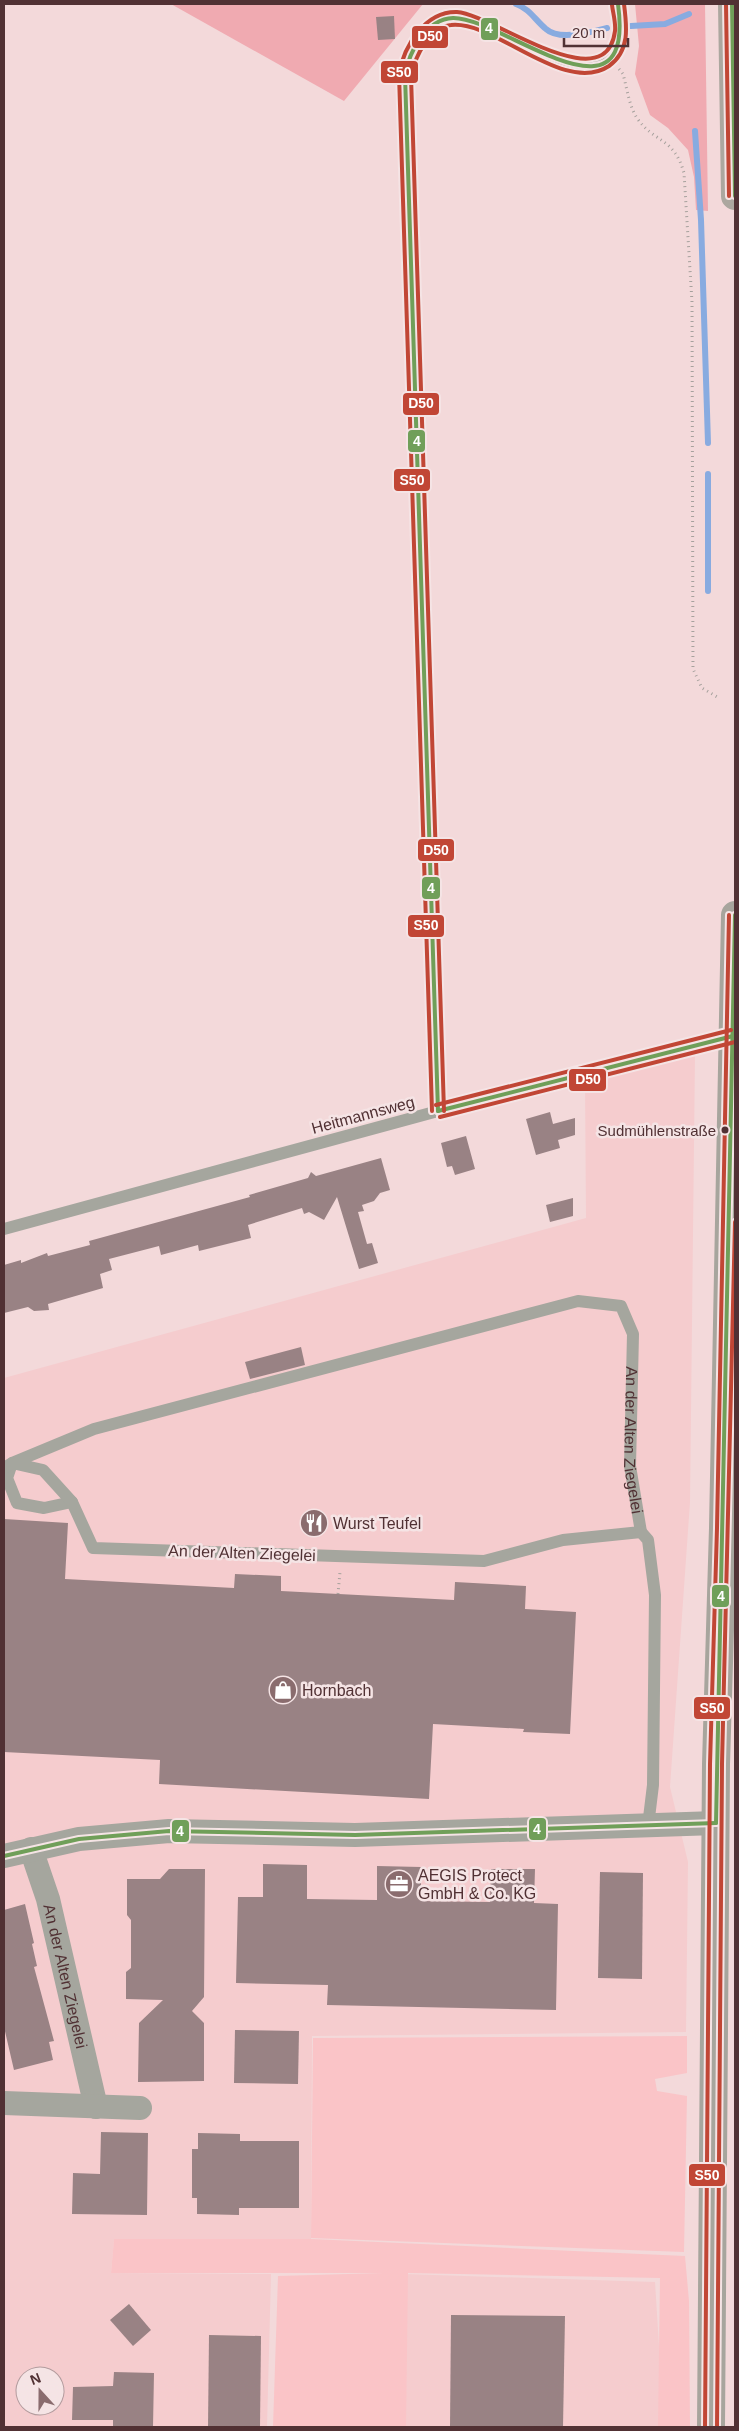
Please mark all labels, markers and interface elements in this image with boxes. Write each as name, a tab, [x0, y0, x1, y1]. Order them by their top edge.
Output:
scale bar	[564, 15, 628, 47]
line badge: 4	[480, 17, 499, 41]
text: 4	[485, 20, 493, 36]
text: 20 m	[572, 24, 605, 41]
line badge: D50	[411, 25, 449, 49]
text: D50	[417, 28, 443, 44]
line badge: S50	[380, 60, 419, 84]
text: S50	[387, 64, 412, 80]
line badge: D50	[402, 392, 440, 416]
text: D50	[408, 395, 434, 411]
line badge: 4	[407, 429, 426, 453]
text: 4	[413, 433, 421, 449]
line badge: S50	[393, 468, 431, 492]
text: S50	[400, 472, 425, 488]
line badge: D50	[417, 838, 455, 862]
text: D50	[423, 842, 449, 858]
line badge: 4	[421, 876, 441, 900]
text: 4	[427, 880, 435, 896]
line badge: S50	[407, 914, 445, 938]
text: S50	[414, 917, 439, 933]
line badge: D50	[568, 1068, 607, 1092]
text: D50	[575, 1071, 601, 1087]
street label: Heitmannsweg	[310, 1093, 416, 1137]
place label: Sudmühlenstraße	[598, 1122, 716, 1139]
marker: Sudmühlenstraße	[720, 1125, 730, 1135]
street label: An der Alten Ziegelei	[621, 1366, 646, 1515]
restaurant icon: Wurst Teufel	[299, 1508, 329, 1538]
place label: Wurst Teufel	[333, 1515, 421, 1532]
street label: An der Alten Ziegelei	[168, 1542, 316, 1564]
line badge: 4	[711, 1584, 730, 1608]
text: 4	[717, 1588, 725, 1604]
shop icon: Hornbach	[268, 1675, 298, 1705]
place label: Hornbach	[302, 1682, 371, 1699]
line badge: S50	[693, 1696, 731, 1720]
text: S50	[700, 1700, 725, 1716]
line badge: 4	[528, 1817, 547, 1841]
line badge: 4	[171, 1819, 190, 1843]
text: 4	[533, 1821, 541, 1837]
text: 4	[176, 1823, 184, 1839]
place label: AEGIS Protect GmbH & Co. KG	[418, 1867, 536, 1902]
office icon: AEGIS Protect GmbH & Co. KG	[384, 1869, 414, 1899]
street label: An der Alten Ziegelei	[41, 1902, 91, 2050]
line badge: S50	[688, 2163, 726, 2187]
text: S50	[695, 2167, 720, 2183]
north arrow	[15, 2366, 65, 2416]
text: N	[28, 2370, 43, 2388]

